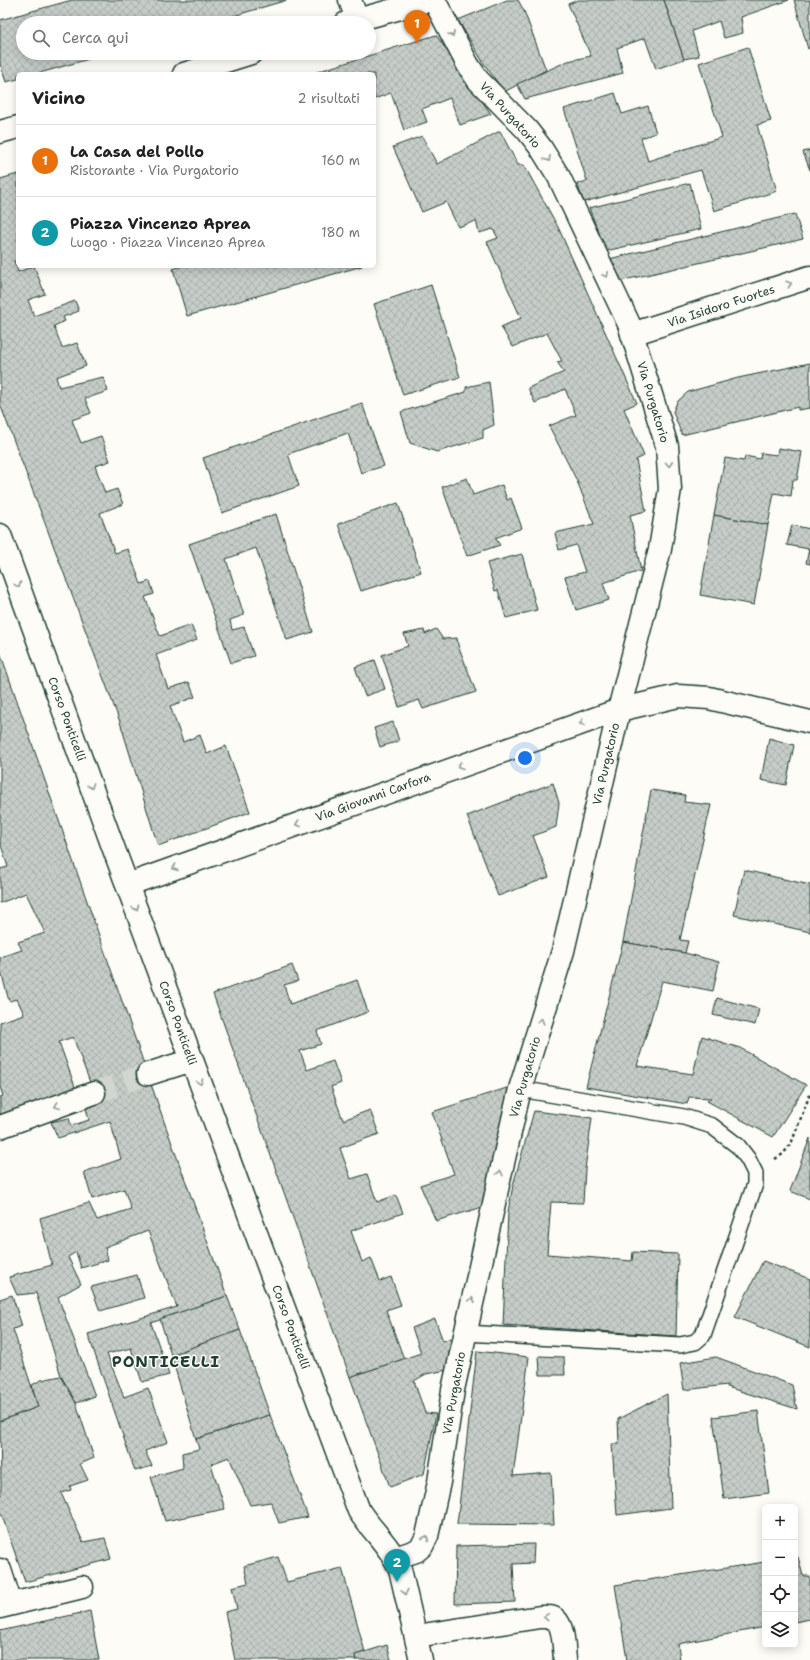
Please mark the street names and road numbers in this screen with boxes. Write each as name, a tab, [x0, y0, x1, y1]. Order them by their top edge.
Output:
street label: Via Purgatorio	[476, 78, 544, 152]
street label: Via Isidoro Fuortes	[665, 281, 777, 331]
street label: Via Purgatorio	[633, 359, 673, 445]
street label: Corso Ponticelli	[44, 675, 90, 763]
street label: Via Purgatorio	[589, 721, 623, 807]
street label: Via Giovanni Carfora	[313, 769, 433, 825]
street label: Corso Ponticelli	[155, 979, 201, 1067]
street label: Via Purgatorio	[506, 1034, 544, 1120]
street label: Corso Ponticelli	[268, 1283, 314, 1371]
street label: Via Purgatorio	[439, 1350, 469, 1436]

